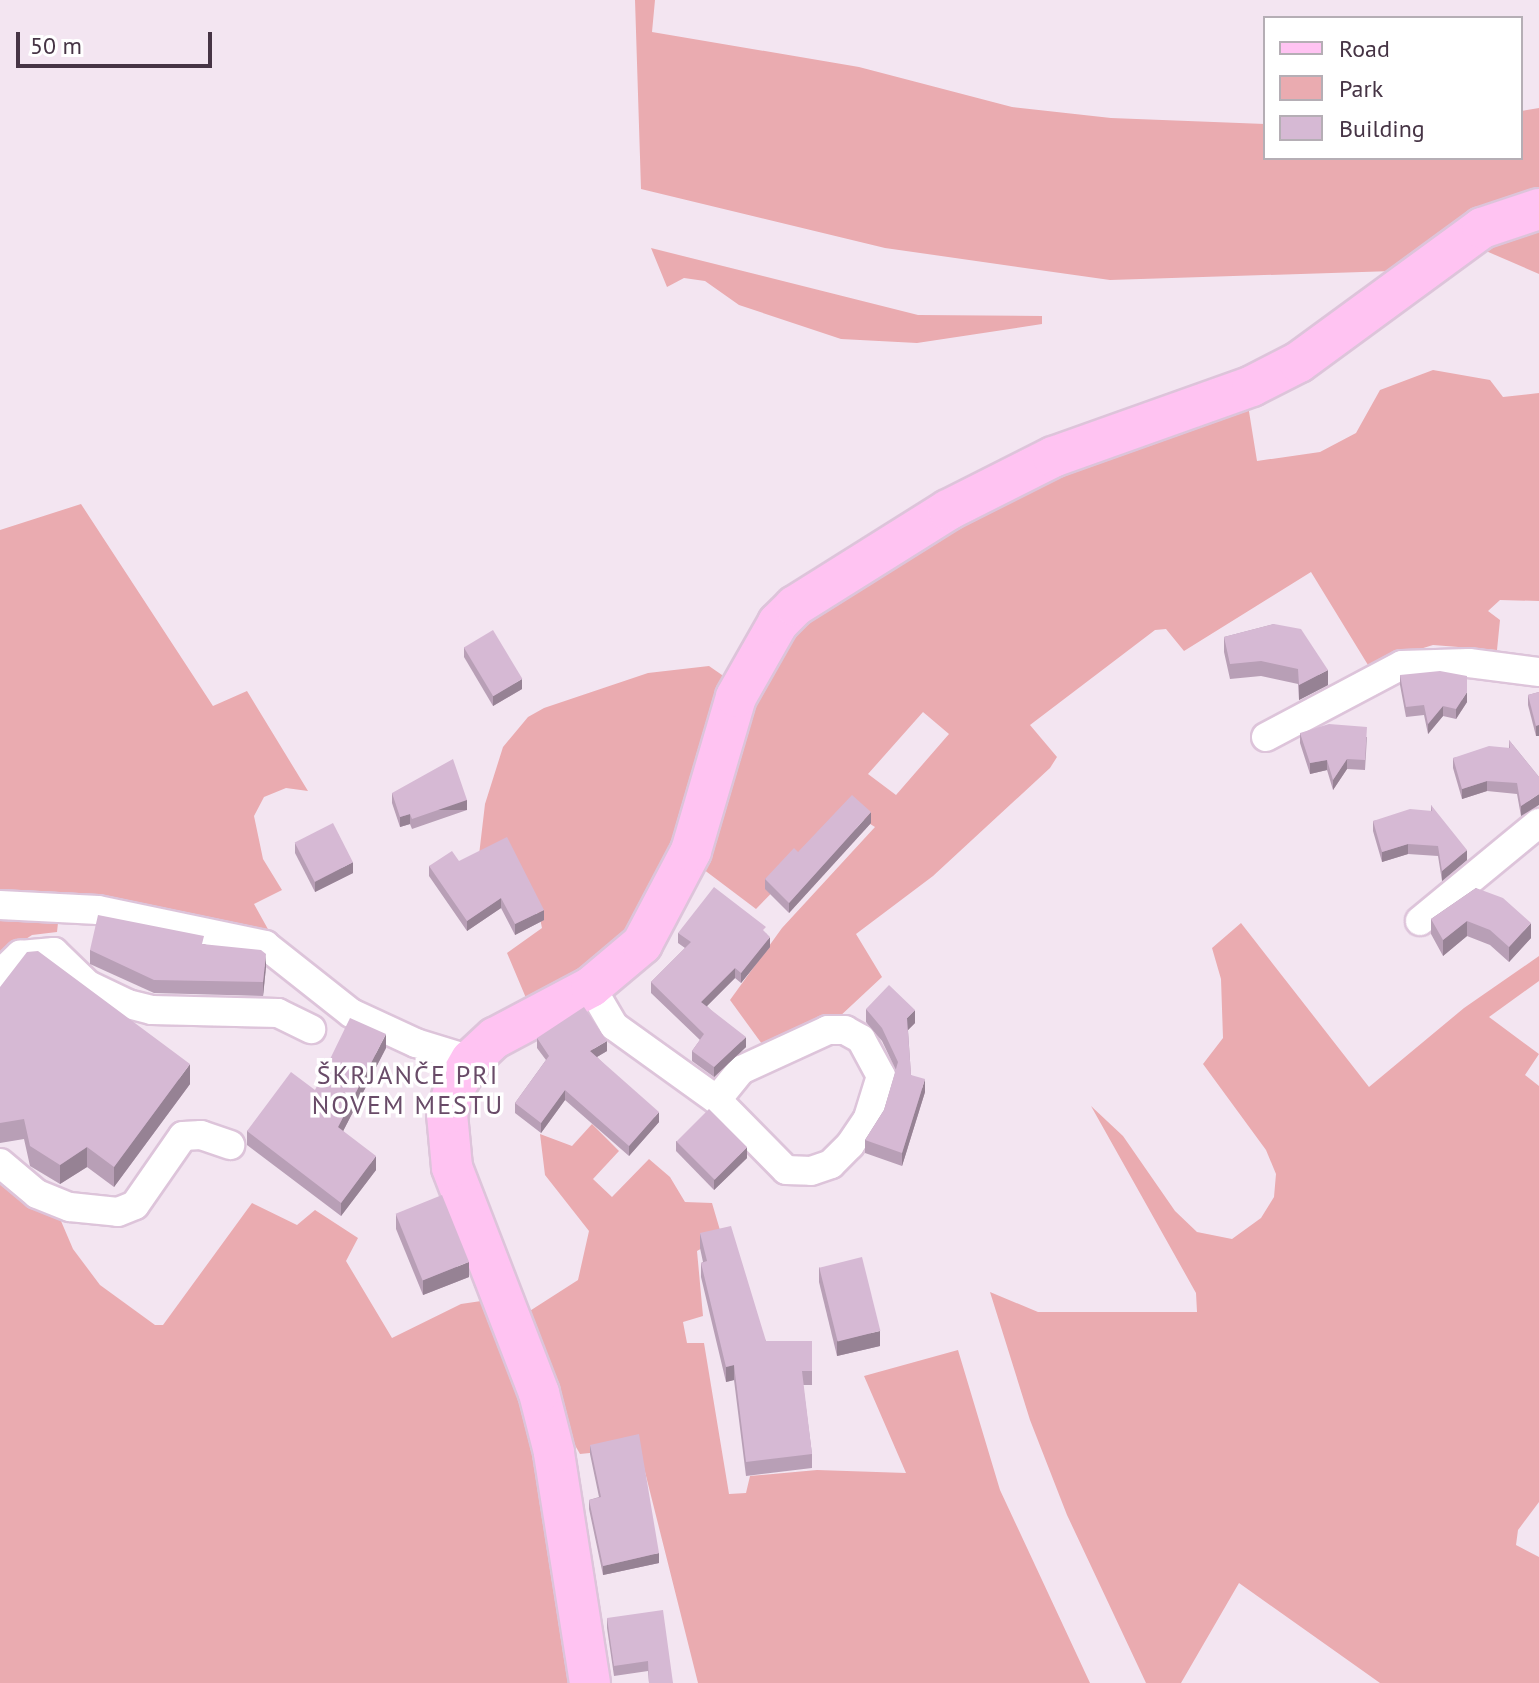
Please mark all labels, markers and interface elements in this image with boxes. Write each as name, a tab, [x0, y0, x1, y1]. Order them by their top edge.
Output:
scale bar	[20, 16, 216, 66]
legend	[1263, 16, 1523, 160]
text: 50 m	[30, 30, 82, 61]
text: Road	[1339, 33, 1390, 64]
text: Park	[1339, 73, 1383, 104]
text: Building	[1339, 113, 1425, 144]
district label: ŠKRJANČE PRI NOVEM MESTU	[312, 1059, 504, 1120]

